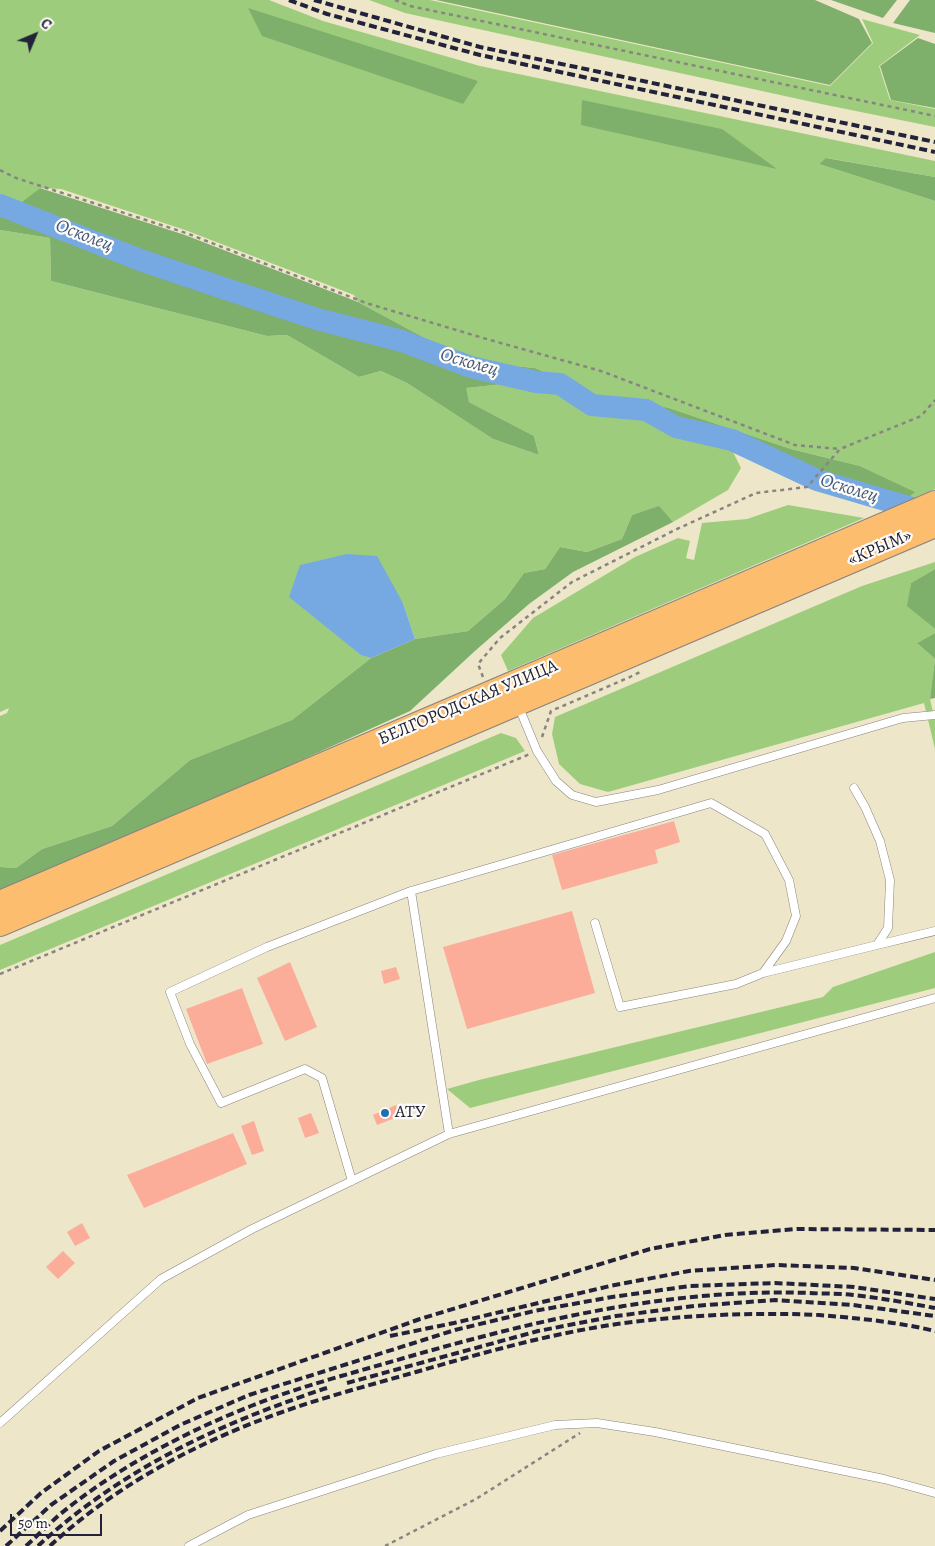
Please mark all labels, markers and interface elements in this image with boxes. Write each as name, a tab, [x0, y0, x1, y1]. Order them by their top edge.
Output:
north arrow	[10, 10, 60, 60]
text: С	[36, 14, 56, 34]
water label: Осколец	[52, 215, 116, 257]
water label: Осколец	[437, 344, 501, 382]
water label: Осколец	[817, 469, 881, 509]
street label: «КРЫМ»	[845, 525, 915, 571]
street label: БЕЛГОРОДСКАЯ УЛИЦА	[375, 655, 561, 751]
place label: АТУ	[395, 1102, 425, 1124]
marker: АТУ	[379, 1107, 391, 1119]
scale bar	[12, 1504, 105, 1536]
text: 50 m	[18, 1513, 48, 1533]

